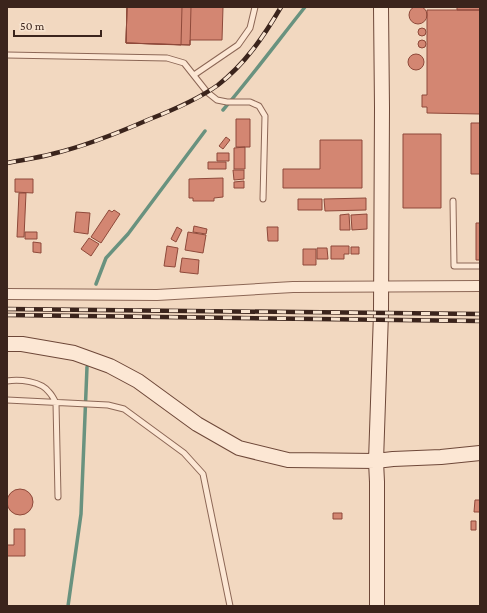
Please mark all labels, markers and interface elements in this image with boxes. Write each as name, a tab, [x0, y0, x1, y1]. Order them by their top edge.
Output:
scale bar	[14, 12, 101, 38]
text: 50 m	[20, 19, 45, 33]

